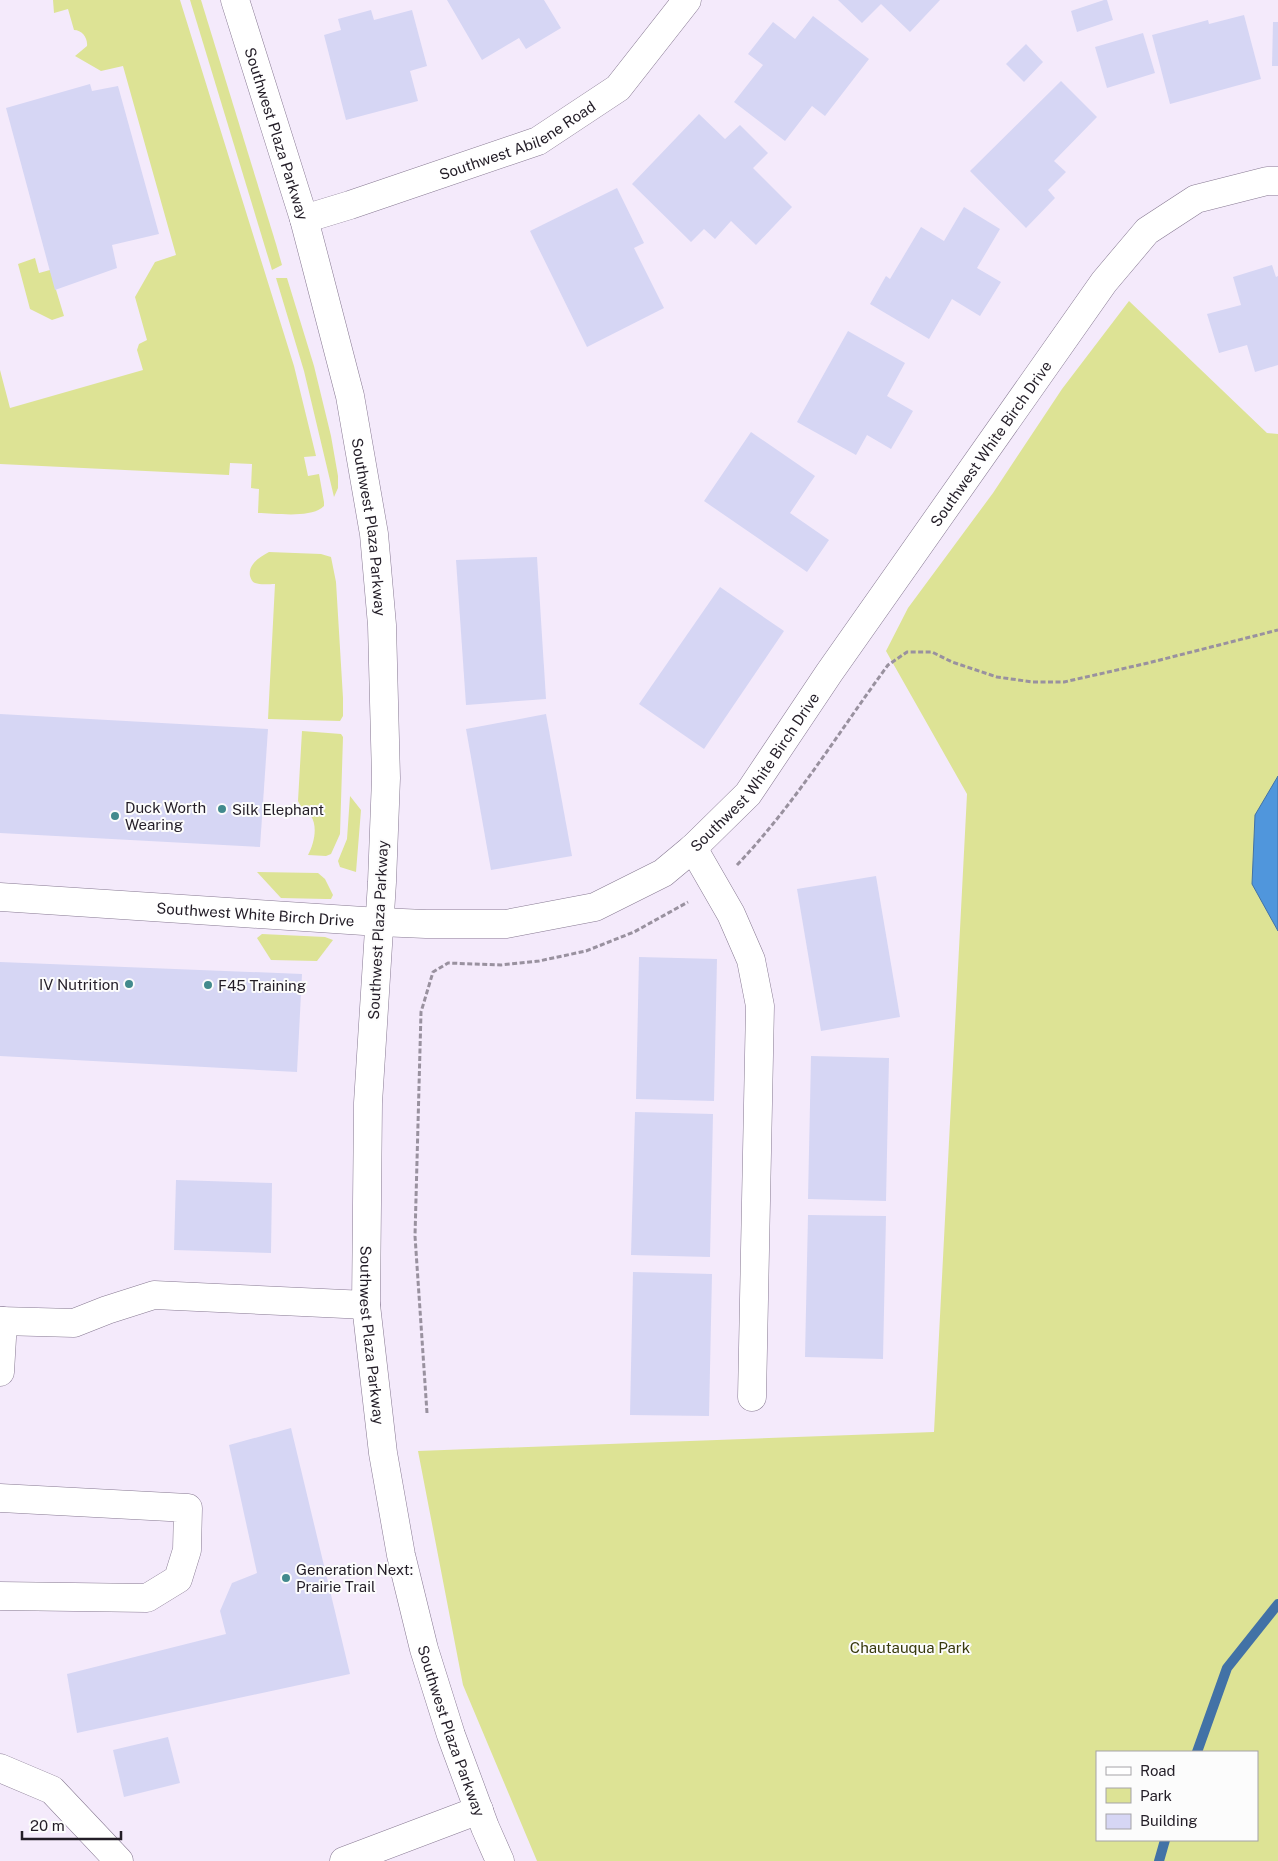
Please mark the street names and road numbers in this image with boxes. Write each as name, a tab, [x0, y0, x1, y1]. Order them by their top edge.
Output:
street label: Southwest Plaza Parkway	[242, 45, 312, 222]
street label: Southwest Abilene Road	[437, 97, 598, 183]
street label: Southwest White Birch Drive	[926, 357, 1055, 529]
street label: Southwest Plaza Parkway	[349, 437, 390, 617]
street label: Southwest White Birch Drive	[687, 689, 822, 855]
street label: Southwest Plaza Parkway	[365, 840, 391, 1020]
street label: Southwest White Birch Drive	[156, 899, 355, 929]
street label: Southwest Plaza Parkway	[357, 1246, 388, 1426]
street label: Southwest Plaza Parkway	[415, 1643, 489, 1819]

